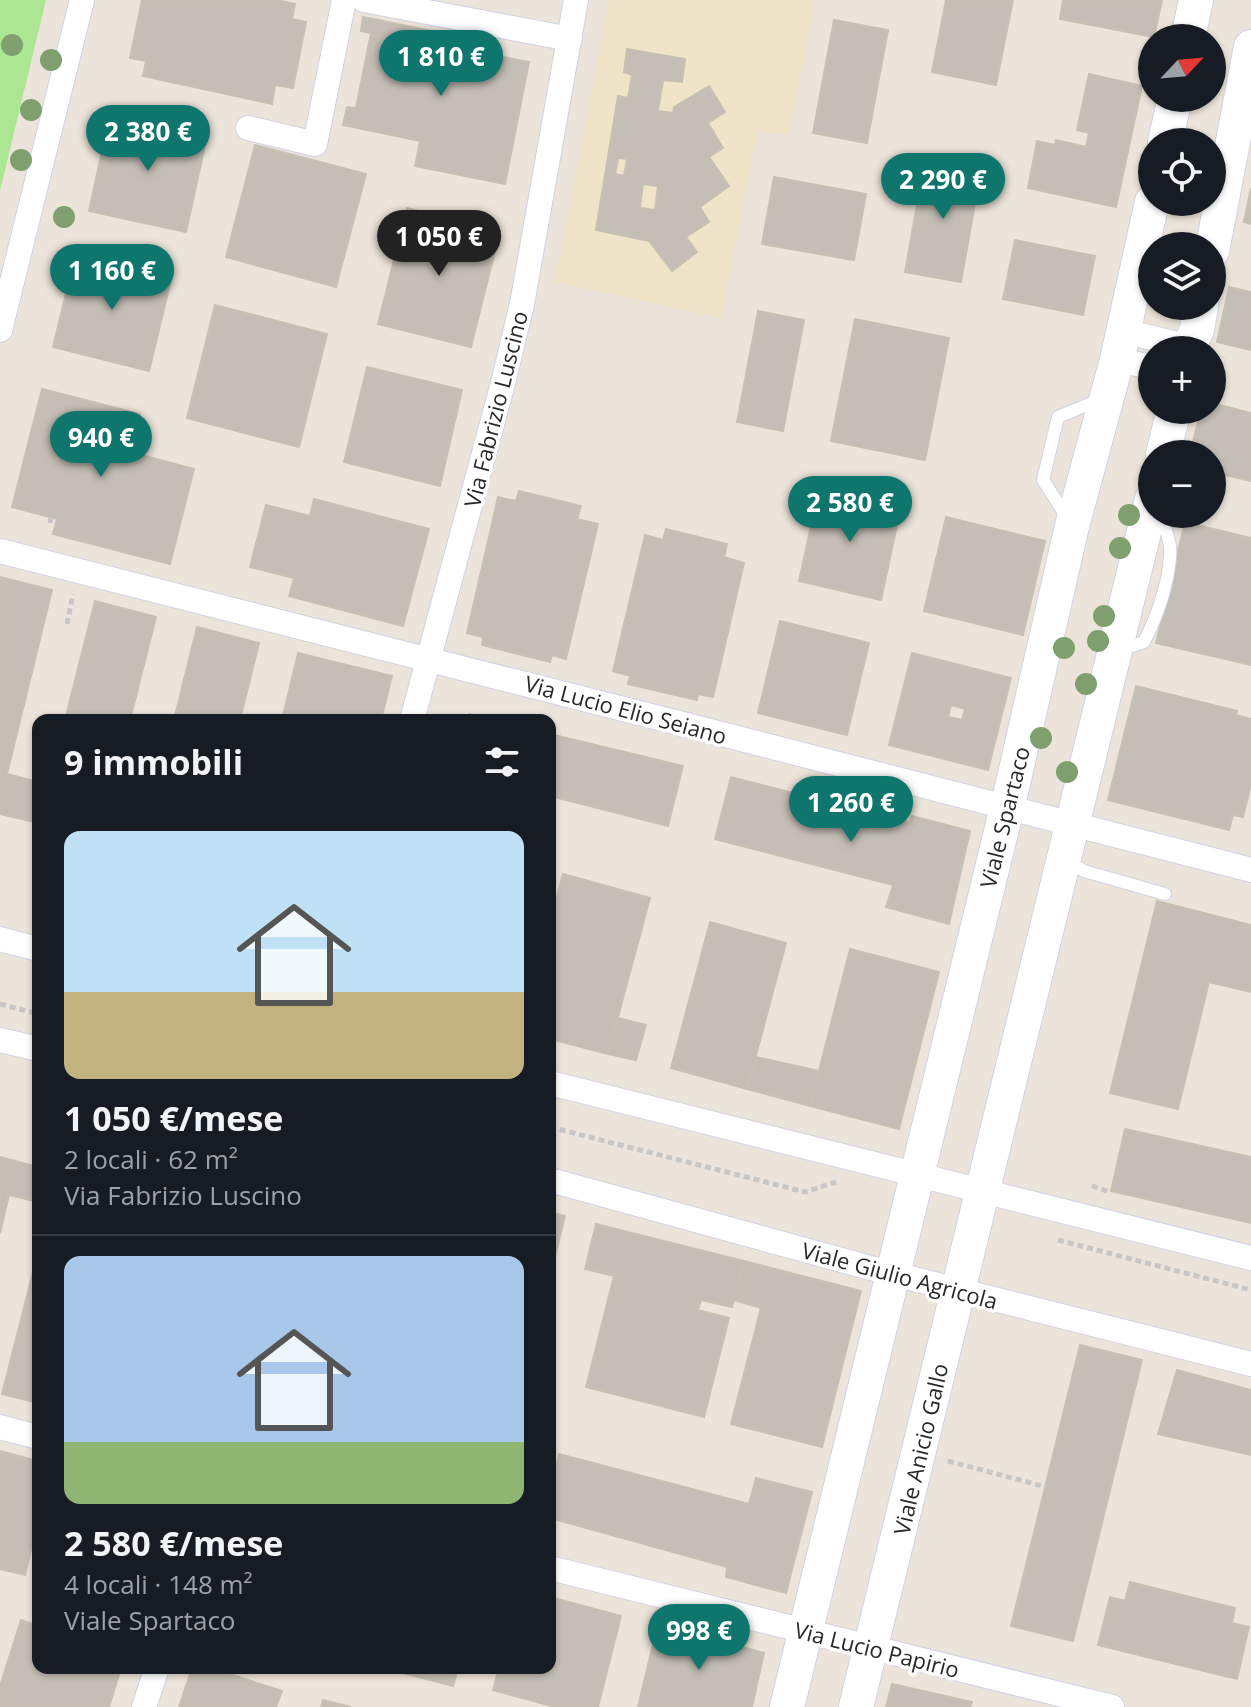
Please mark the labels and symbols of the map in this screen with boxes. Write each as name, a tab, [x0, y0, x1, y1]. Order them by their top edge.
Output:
north arrow	[1138, 24, 1226, 112]
pin: 1 810 €	[367, 30, 515, 98]
pin: 2 380 €	[74, 105, 222, 173]
pin: 2 290 €	[869, 153, 1017, 221]
pin: 1 050 €	[365, 210, 513, 278]
pin: 1 160 €	[38, 244, 186, 312]
street label: Via Fabrizio Luscino	[456, 308, 534, 510]
pin: 940 €	[45, 411, 157, 479]
pin: 2 580 €	[776, 476, 924, 544]
street label: Via Lucio Elio Seiano	[522, 668, 730, 750]
street label: Viale Spartaco	[972, 743, 1036, 891]
pin: 1 260 €	[777, 776, 925, 844]
street label: Viale Giulio Agricola	[799, 1234, 1001, 1316]
street label: Viale Anicio Gallo	[886, 1360, 954, 1538]
pin: 998 €	[643, 1604, 755, 1672]
street label: Via Lucio Papirio	[791, 1614, 963, 1684]

